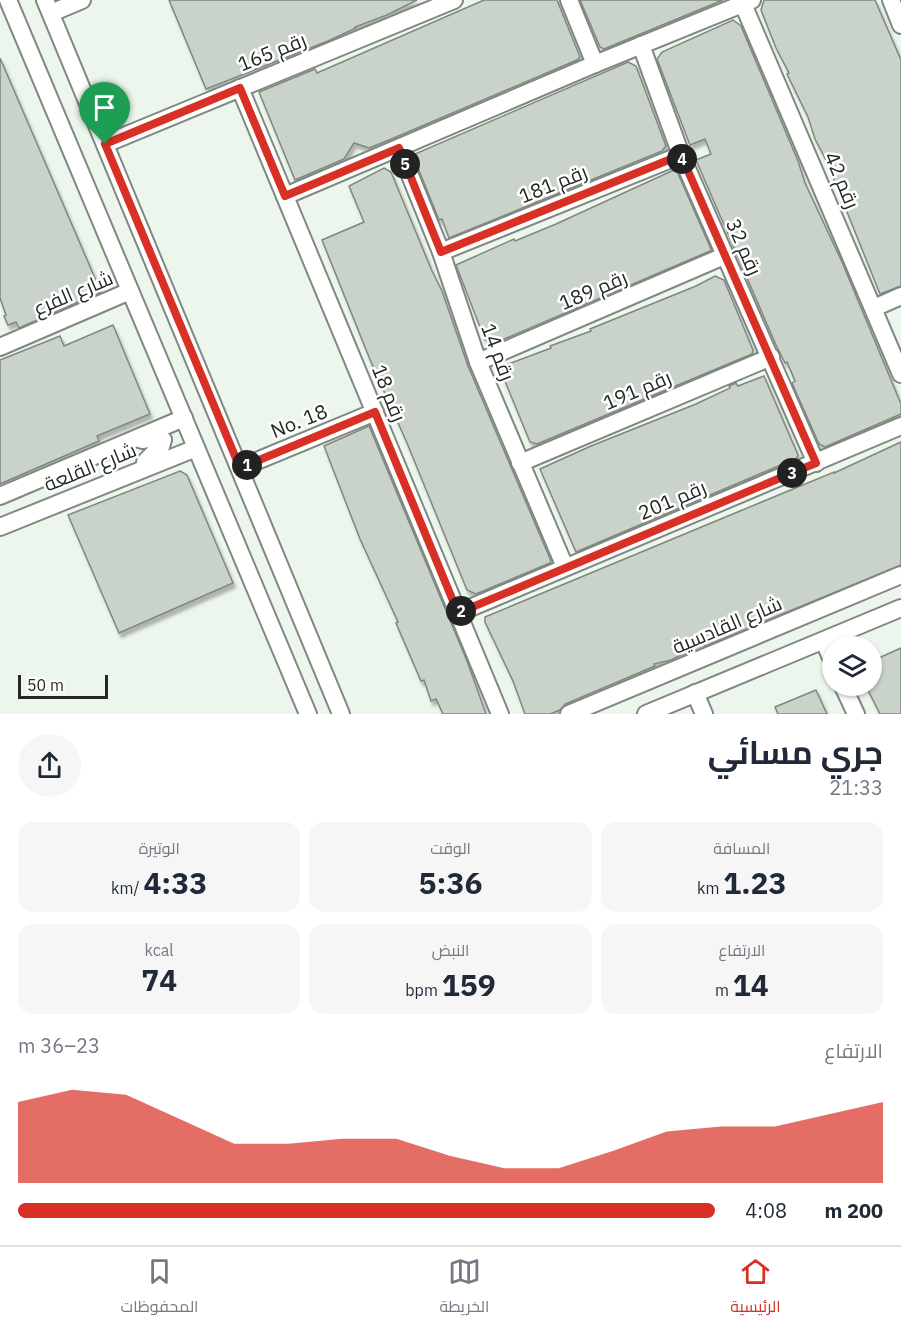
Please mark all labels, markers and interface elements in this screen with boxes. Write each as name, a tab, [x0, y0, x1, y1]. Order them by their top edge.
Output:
street label: رقم 165	[234, 26, 310, 78]
pin	[79, 82, 130, 144]
icon: arrive	[88, 91, 121, 124]
pin: 4	[667, 144, 697, 174]
street label: رقم 42	[818, 147, 866, 213]
pin: 5	[390, 149, 420, 179]
text: 4	[677, 149, 687, 169]
text: 5	[400, 154, 410, 174]
street label: رقم 181	[515, 158, 591, 210]
street label: رقم 32	[719, 214, 769, 280]
street label: رقم 189	[555, 263, 631, 317]
street label: شارع الفرع	[29, 264, 117, 322]
street label: رقم 14	[474, 319, 522, 385]
street label: رقم 18	[365, 360, 413, 426]
street label: رقم 191	[599, 363, 675, 417]
street label: No. 18	[266, 397, 331, 444]
street label: شارع القلعة	[40, 436, 140, 498]
pin: 1	[232, 450, 262, 480]
text: 1	[242, 455, 252, 475]
pin: 3	[777, 458, 807, 488]
text: 3	[787, 463, 797, 483]
street label: رقم 201	[634, 473, 710, 527]
street label: شارع القادسية	[668, 589, 786, 661]
pin: 2	[446, 596, 476, 626]
text: 2	[456, 601, 466, 621]
map controls	[822, 636, 882, 696]
button: layers	[822, 636, 882, 696]
scale bar	[18, 672, 108, 700]
text: 50 m	[27, 675, 64, 695]
text: جري مسائي	[708, 730, 883, 773]
button: share	[18, 734, 81, 797]
text: 21:33	[829, 774, 883, 801]
text: الوتيرة	[139, 838, 180, 858]
text: الوقت	[430, 838, 471, 858]
text: المسافة	[713, 838, 770, 858]
text: 4:33	[143, 863, 207, 902]
text: 5:36	[419, 863, 482, 902]
text: 1.23	[723, 863, 787, 902]
text: /km	[111, 878, 143, 898]
text: km	[697, 878, 723, 898]
text: kcal	[145, 940, 174, 960]
text: النبض	[432, 940, 469, 960]
text: الارتفاع	[718, 940, 765, 960]
text: 74	[141, 960, 177, 999]
text: 159	[442, 965, 496, 1004]
text: 14	[733, 965, 769, 1004]
text: bpm	[405, 980, 442, 1000]
text: m	[715, 980, 733, 1000]
text: 23–36 m	[18, 1032, 100, 1059]
text: الارتفاع	[824, 1037, 883, 1064]
text: 4:08	[745, 1197, 787, 1224]
text: 200 m	[824, 1197, 883, 1224]
tab: المحفوظات	[121, 1255, 198, 1321]
tab: الخريطة	[439, 1255, 489, 1321]
tab: الرئيسية	[730, 1255, 781, 1321]

